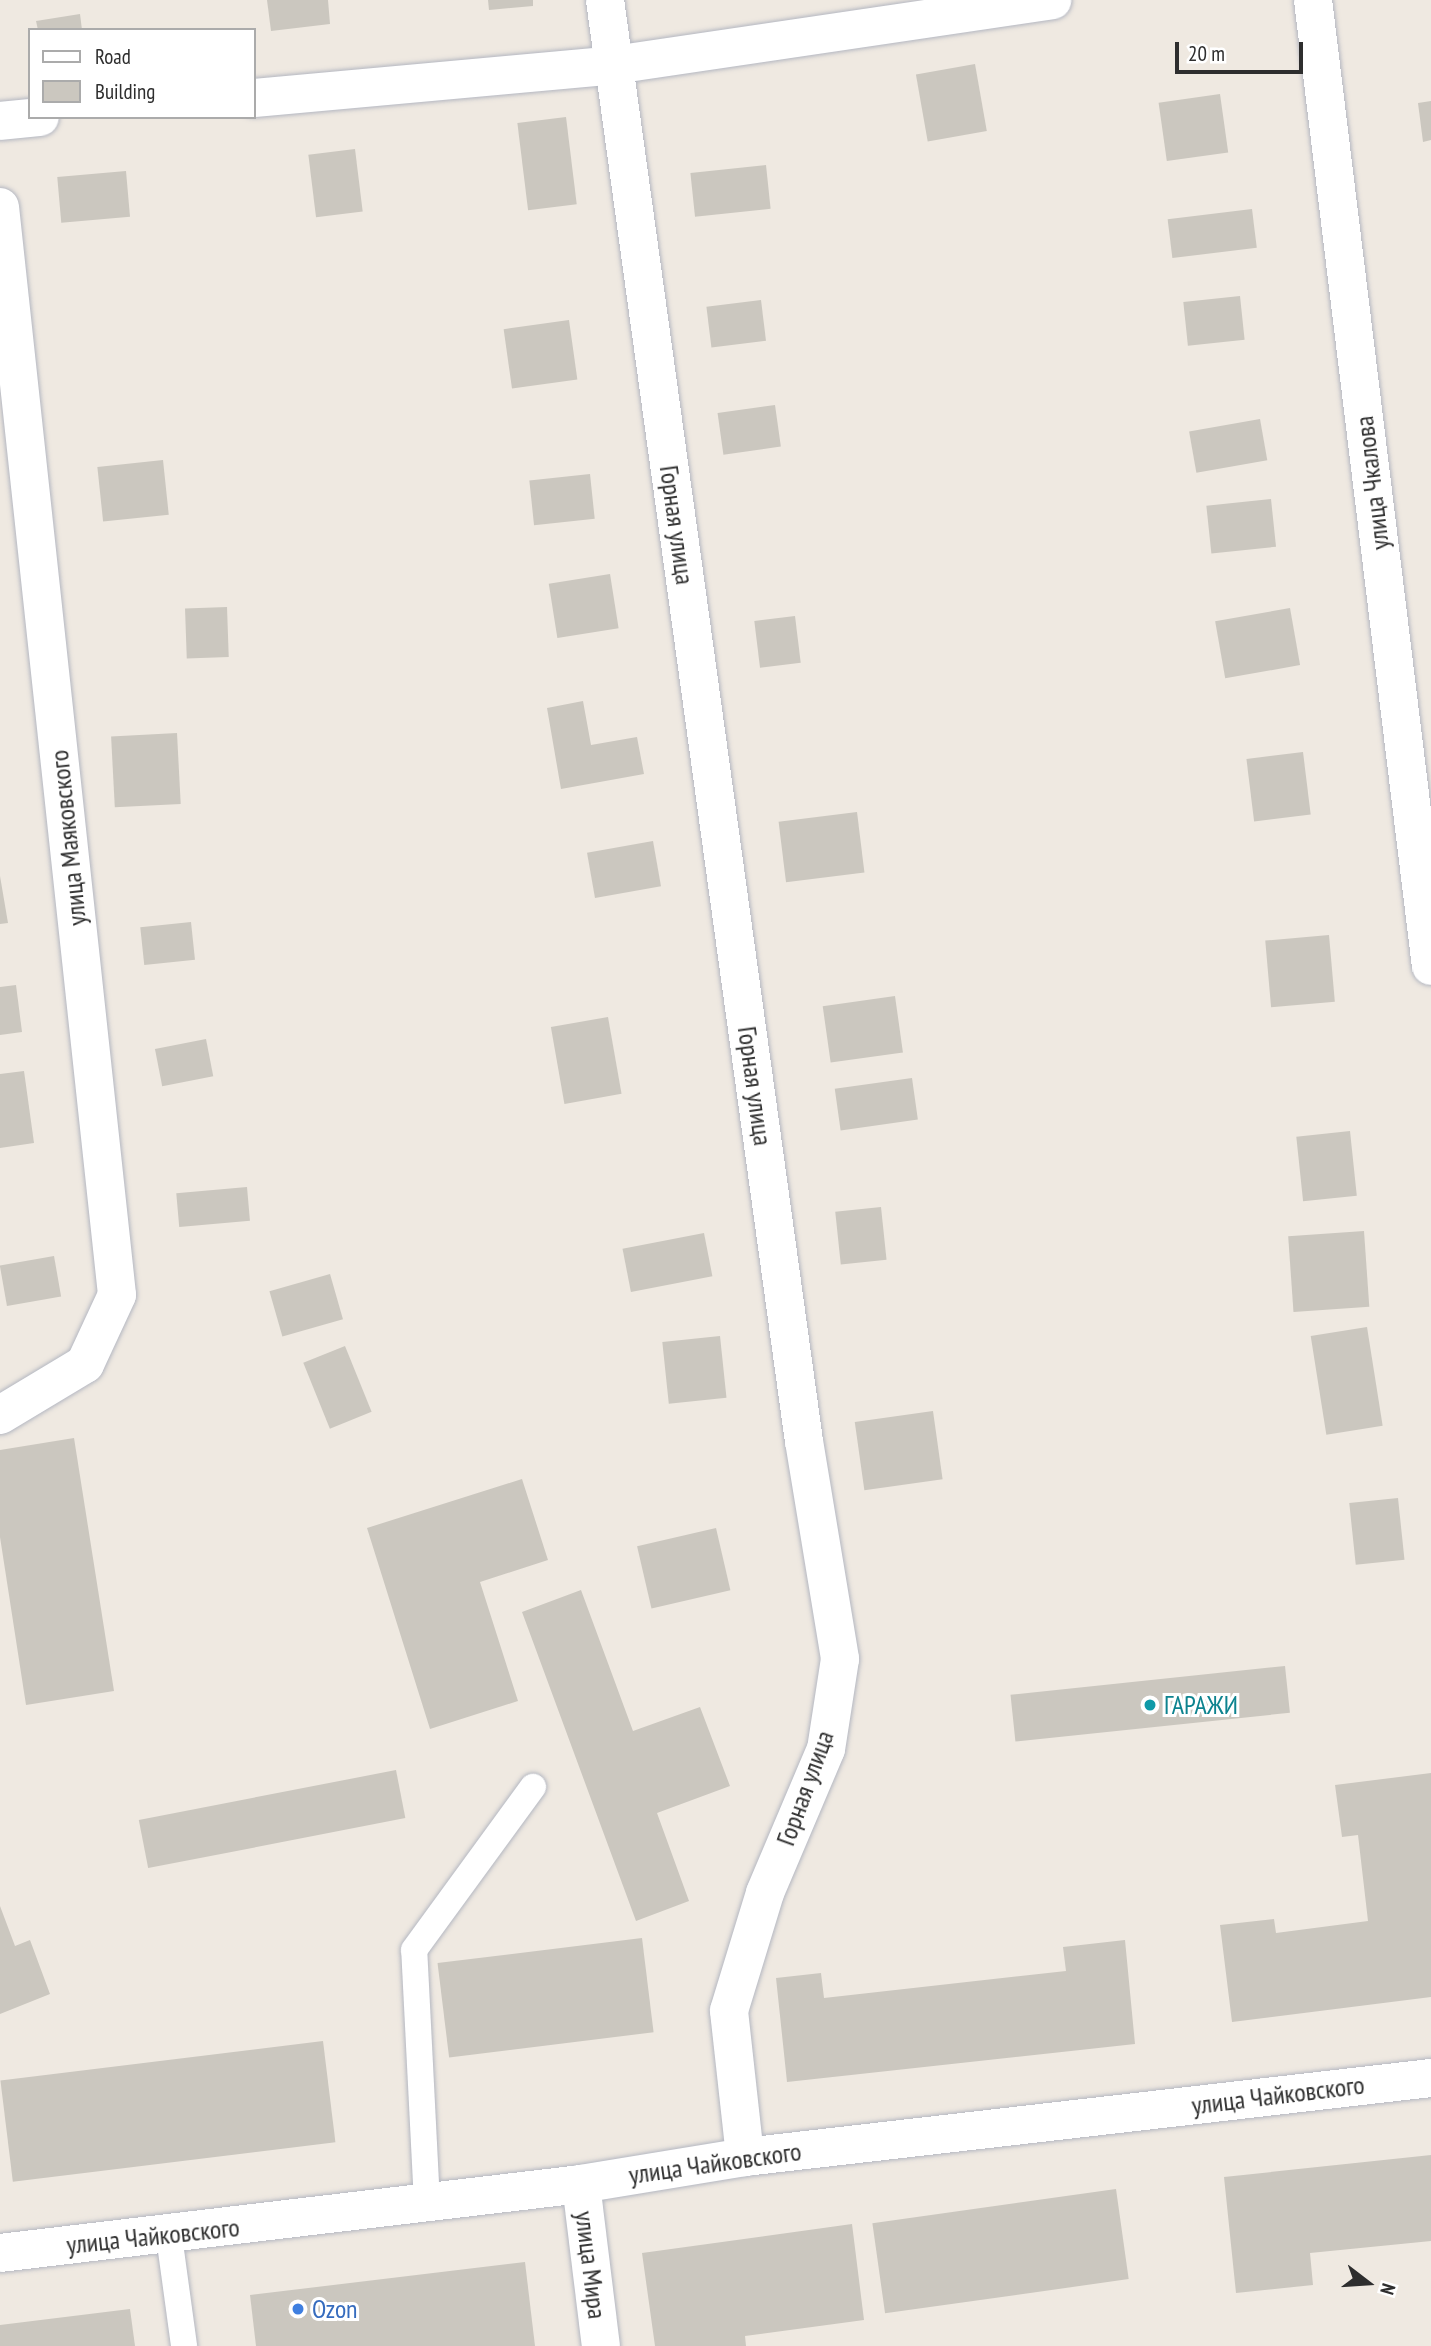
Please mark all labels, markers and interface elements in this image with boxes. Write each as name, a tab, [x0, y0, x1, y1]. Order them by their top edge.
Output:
legend	[28, 28, 256, 119]
scale bar	[1179, 28, 1307, 72]
text: 20 m	[1188, 40, 1225, 67]
text: Road	[95, 43, 131, 70]
text: Building	[95, 78, 155, 105]
street label: улица Чкалова	[1348, 414, 1396, 552]
street label: Горная улица	[653, 463, 701, 587]
street label: улица Маяковского	[43, 749, 93, 927]
street label: Горная улица	[731, 1024, 779, 1148]
place label: ГАРАЖИ	[1164, 1689, 1238, 1721]
marker: ГАРАЖИ	[1142, 1697, 1158, 1713]
street label: Горная улица	[770, 1726, 840, 1850]
street label: улица Чайковского	[1190, 2069, 1366, 2121]
street label: улица Чайковского	[627, 2135, 803, 2191]
street label: улица Мира	[569, 2209, 613, 2321]
street label: улица Чайковского	[65, 2211, 241, 2261]
north arrow	[1333, 2248, 1403, 2318]
text: N	[1375, 2281, 1401, 2298]
place label: Ozon	[312, 2293, 358, 2325]
marker: Ozon	[290, 2301, 306, 2317]

